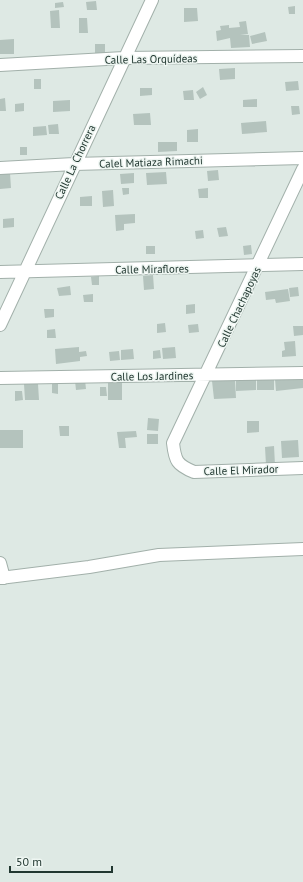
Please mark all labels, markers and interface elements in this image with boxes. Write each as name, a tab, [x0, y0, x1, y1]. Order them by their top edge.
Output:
street label: Calle Las Orquídeas	[105, 51, 198, 67]
street label: Calle La Chorrera	[52, 122, 98, 202]
street label: Calel Matiaza Rimachi	[99, 153, 203, 171]
street label: Calle Miraflores	[115, 261, 189, 277]
street label: Calle Chachapoyas	[214, 264, 264, 350]
street label: Calle Los Jardines	[111, 368, 194, 384]
street label: Calle El Mirador	[203, 462, 279, 478]
scale bar	[10, 848, 112, 874]
text: 50 m	[16, 854, 42, 869]

